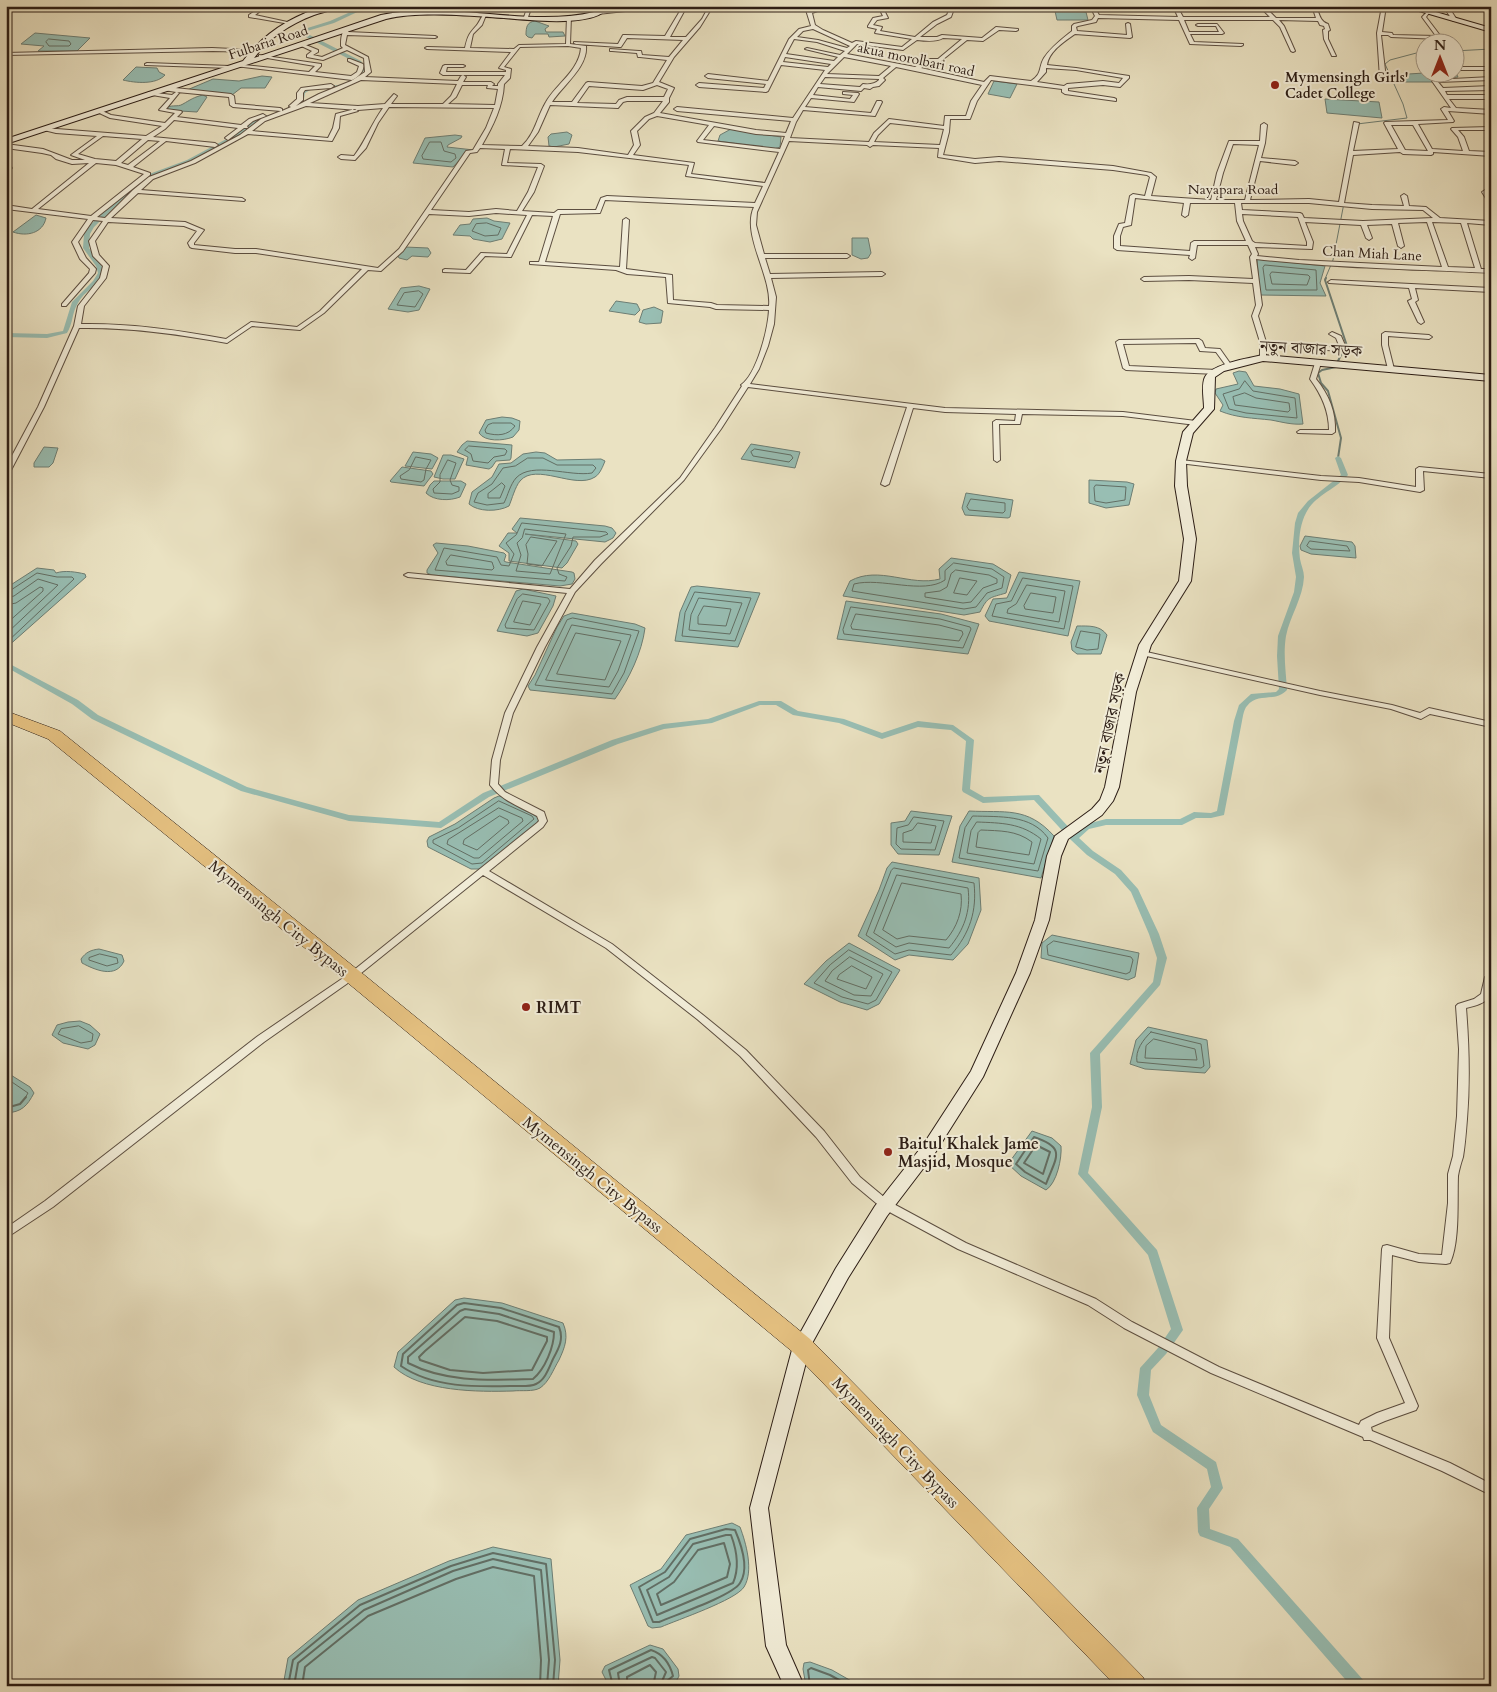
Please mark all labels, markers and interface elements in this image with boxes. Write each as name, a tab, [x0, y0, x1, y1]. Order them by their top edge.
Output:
street label: Fulbaria Road	[226, 21, 311, 64]
north arrow	[1414, 32, 1464, 82]
text: N	[1434, 36, 1446, 55]
street label: akua morolbari road	[856, 38, 977, 81]
place label: Mymensingh Girls' Cadet College	[1285, 68, 1409, 103]
marker: Mymensingh Girls' Cadet College	[1269, 79, 1281, 91]
street label: Nayapara Road	[1188, 180, 1279, 199]
street label: Chan Miah Lane	[1322, 241, 1422, 266]
street label: নতুন বাজার সড়ক	[1258, 335, 1363, 363]
street label: নতুন বাজার সড়ক	[1088, 670, 1132, 776]
street label: Mymensingh City Bypass	[204, 855, 353, 982]
place label: RIMT	[536, 997, 581, 1019]
marker: RIMT	[520, 1001, 532, 1013]
street label: Mymensingh City Bypass	[518, 1111, 667, 1238]
place label: Baitul Khalek Jame Masjid, Mosque	[898, 1133, 1039, 1173]
marker: Baitul Khalek Jame Masjid, Mosque	[882, 1146, 894, 1158]
street label: Mymensingh City Bypass	[827, 1372, 964, 1513]

